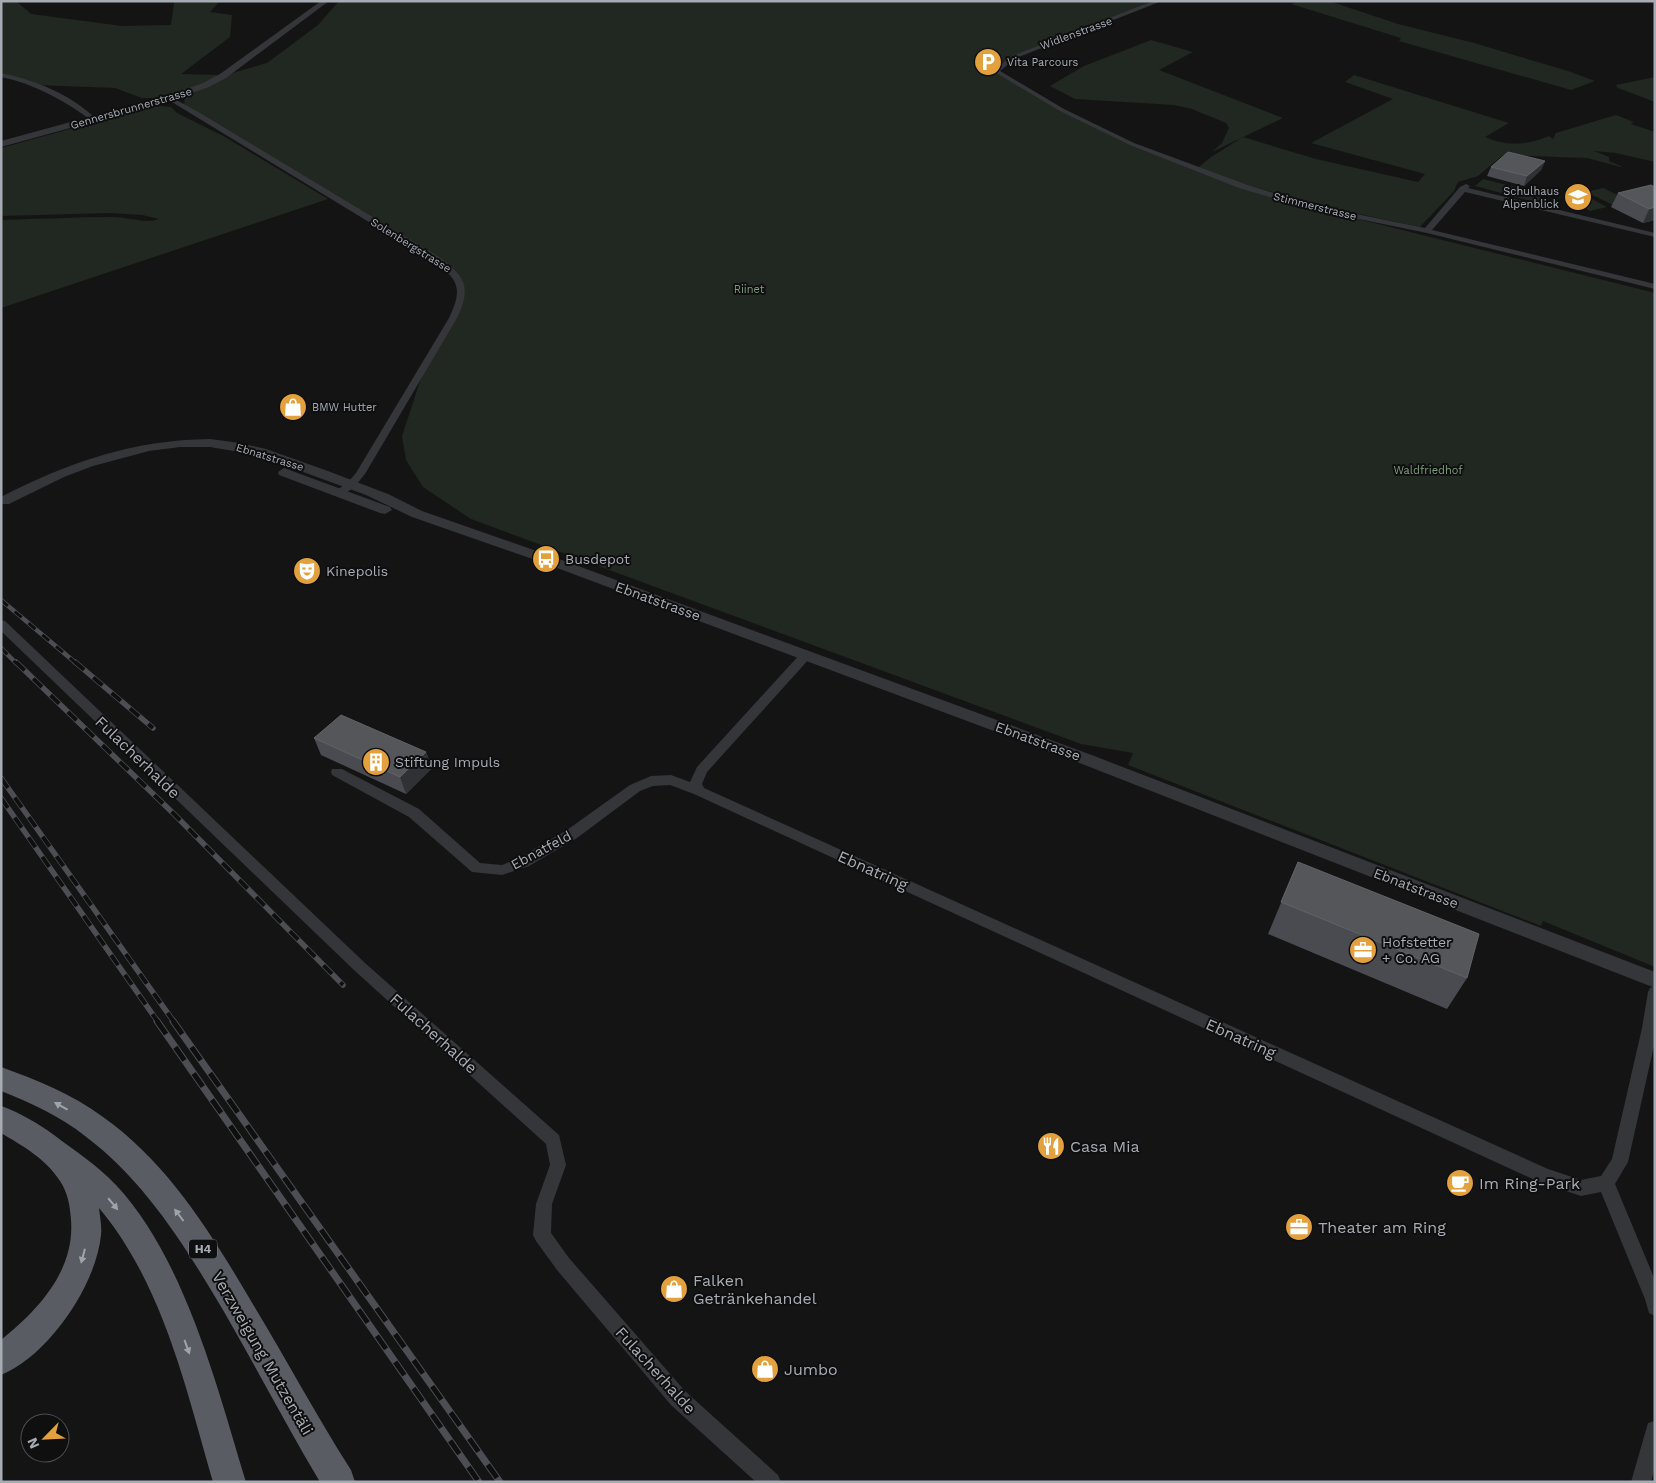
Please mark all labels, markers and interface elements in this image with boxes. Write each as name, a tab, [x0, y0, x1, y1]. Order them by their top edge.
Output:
street label: Widlenstrasse	[1038, 14, 1114, 53]
parking icon: Vita Parcours	[973, 47, 1003, 77]
place label: Vita Parcours	[1007, 56, 1078, 69]
street label: Gennersbrunnerstrasse	[69, 85, 193, 132]
school or university icon: Schulhaus Alpenblick	[1563, 182, 1593, 212]
place label: Schulhaus Alpenblick	[1503, 185, 1559, 211]
street label: Stimmerstrasse	[1272, 190, 1358, 223]
street label: Solenbergstrasse	[368, 215, 453, 275]
park label: Riinet	[734, 283, 765, 296]
shop icon: BMW Hutter	[278, 392, 308, 422]
place label: BMW Hutter	[312, 401, 377, 414]
street label: Ebnatstrasse	[234, 441, 305, 474]
park label: Waldfriedhof	[1393, 464, 1463, 477]
bus stop icon: Busdepot	[531, 544, 561, 574]
place label: Busdepot	[565, 551, 630, 567]
theatre icon: Kinepolis	[292, 556, 322, 586]
place label: Kinepolis	[326, 563, 388, 579]
street label: Ebnatstrasse	[613, 578, 703, 624]
street label: Fulacherhalde	[91, 712, 184, 803]
street label: Ebnatstrasse	[993, 718, 1083, 764]
building icon: Stiftung Impuls	[361, 747, 391, 777]
place label: Stiftung Impuls	[395, 754, 500, 770]
street label: Ebnatfeld	[508, 827, 574, 873]
street label: Ebnatring	[835, 847, 911, 895]
street label: Ebnatstrasse	[1371, 865, 1461, 911]
place label: Hofstetter + Co. AG	[1382, 934, 1452, 966]
office icon: Hofstetter + Co. AG	[1348, 935, 1378, 965]
street label: Fulacherhalde	[386, 989, 481, 1077]
street label: Ebnatring	[1203, 1015, 1279, 1063]
one-way arrow	[54, 1101, 67, 1110]
restaurant icon: Casa Mia	[1036, 1131, 1066, 1161]
place label: Casa Mia	[1070, 1137, 1140, 1156]
cafe icon: Im Ring-Park	[1445, 1168, 1475, 1198]
place label: Im Ring-Park	[1479, 1174, 1580, 1193]
one-way arrow	[108, 1197, 119, 1210]
one-way arrow	[174, 1208, 184, 1222]
office icon: Theater am Ring	[1284, 1212, 1314, 1242]
place label: Theater am Ring	[1318, 1218, 1446, 1237]
road number: H4	[189, 1240, 217, 1258]
one-way arrow	[79, 1248, 87, 1263]
street label: Verzweigung Mutzentäli	[208, 1268, 317, 1438]
place label: Falken Getränkehandel	[693, 1271, 817, 1308]
shop icon: Falken Getränkehandel	[659, 1274, 689, 1304]
street label: Fulacherhalde	[612, 1323, 700, 1418]
one-way arrow	[184, 1340, 191, 1355]
shop icon: Jumbo	[750, 1354, 780, 1384]
place label: Jumbo	[784, 1360, 838, 1379]
north arrow	[20, 1413, 70, 1463]
text: N	[24, 1435, 43, 1451]

